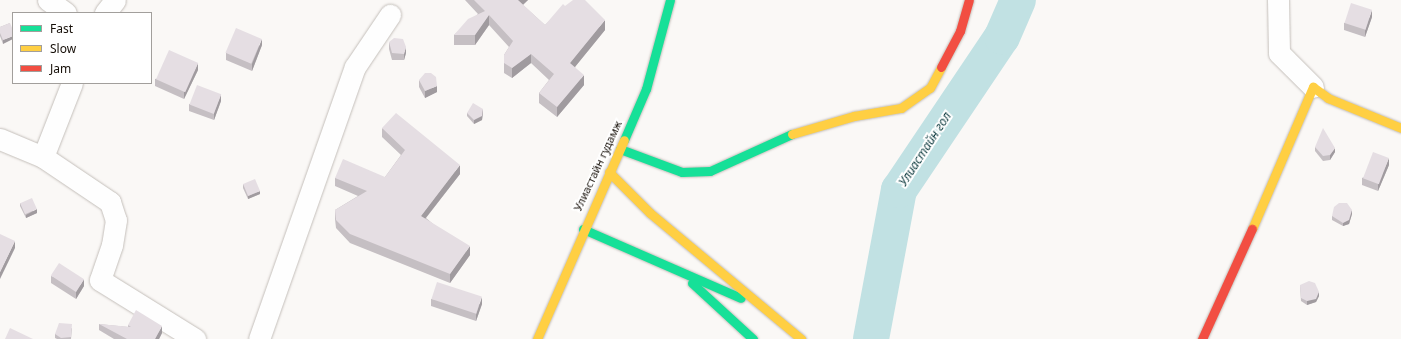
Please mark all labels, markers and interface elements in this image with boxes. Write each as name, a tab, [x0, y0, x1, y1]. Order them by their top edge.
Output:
legend	[12, 12, 152, 84]
text: Fast	[50, 20, 73, 37]
text: Slow	[50, 40, 76, 57]
text: Jam	[50, 60, 71, 77]
water label: Улиастайн гол	[896, 109, 954, 189]
street label: Улиастайн гудамж	[571, 119, 625, 213]

